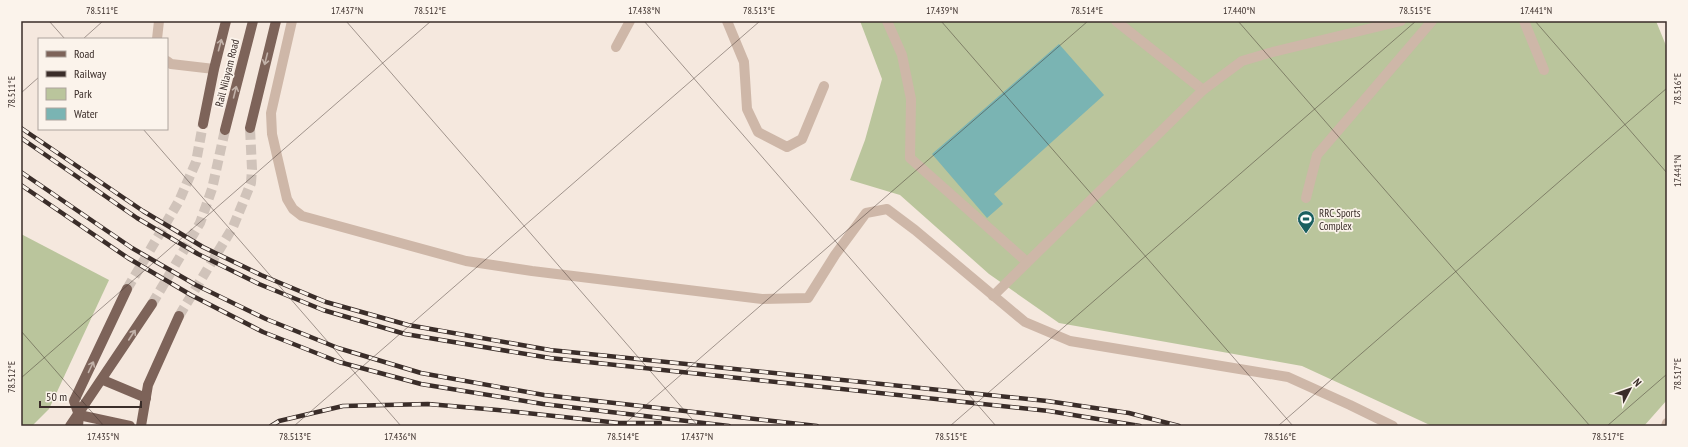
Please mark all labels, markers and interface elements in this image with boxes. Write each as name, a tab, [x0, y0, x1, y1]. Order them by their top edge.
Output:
text: 78.511°E	[86, 4, 118, 17]
text: 17.437°N	[331, 4, 363, 17]
text: 78.512°E	[414, 4, 446, 17]
text: 17.438°N	[628, 4, 660, 17]
text: 78.513°E	[743, 4, 775, 17]
text: 17.439°N	[926, 4, 958, 17]
text: 78.514°E	[1071, 4, 1103, 17]
text: 17.440°N	[1223, 4, 1255, 17]
text: 78.515°E	[1399, 4, 1431, 17]
text: 17.441°N	[1520, 4, 1552, 17]
legend	[38, 38, 168, 130]
street label: Rail Nilayam Road	[212, 38, 242, 108]
one-way arrow	[217, 39, 224, 52]
text: Road	[74, 46, 94, 61]
one-way arrow	[262, 52, 270, 65]
text: Railway	[74, 66, 107, 81]
text: 78.516°E	[1671, 73, 1684, 105]
text: 78.511°E	[5, 76, 18, 108]
text: Park	[74, 86, 92, 101]
one-way arrow	[231, 86, 239, 99]
text: Water	[74, 106, 99, 121]
text: 17.441°N	[1671, 155, 1684, 187]
place label: RRC Sports Complex	[1319, 206, 1361, 233]
sports icon: RRC Sports Complex	[1296, 209, 1316, 234]
one-way arrow	[128, 330, 136, 341]
text: 78.517°E	[1671, 358, 1684, 390]
text: 78.512°E	[5, 361, 18, 393]
one-way arrow	[88, 361, 95, 373]
north arrow	[1610, 369, 1650, 409]
text: N	[1630, 376, 1645, 389]
scale bar	[40, 383, 141, 409]
text: 50 m	[46, 389, 67, 404]
text: 17.435°N	[87, 430, 119, 443]
text: 78.513°E	[279, 430, 311, 443]
text: 17.436°N	[384, 430, 416, 443]
text: 78.514°E	[607, 430, 639, 443]
text: 17.437°N	[681, 430, 713, 443]
text: 78.515°E	[935, 430, 967, 443]
text: 78.516°E	[1264, 430, 1296, 443]
text: 78.517°E	[1592, 430, 1624, 443]

